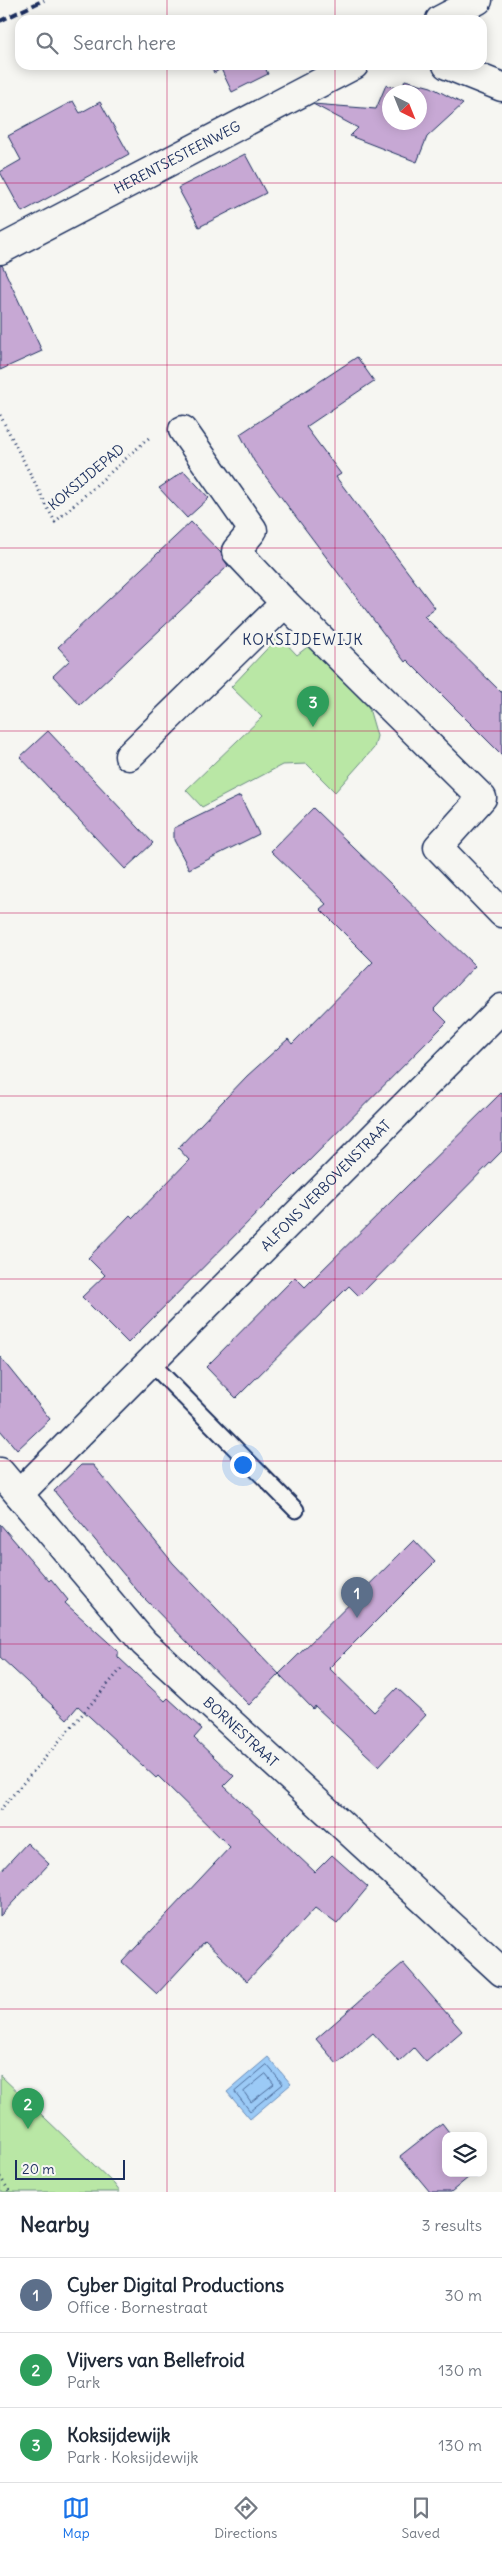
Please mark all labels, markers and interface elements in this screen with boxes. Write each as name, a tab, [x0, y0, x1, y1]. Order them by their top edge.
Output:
search box	[15, 15, 487, 70]
icon: search	[33, 29, 61, 57]
text: Search here	[73, 31, 176, 55]
north arrow	[382, 85, 427, 130]
street label: HERENTSESTEENWEG	[111, 117, 244, 198]
street label: KOKSIJDEPAD	[44, 440, 128, 514]
district label: KOKSIJDEWIJK	[242, 630, 364, 649]
pin: 3	[297, 686, 329, 727]
street label: ALFONS VERBOVENSTRAAT	[257, 1116, 395, 1255]
your location	[230, 1452, 256, 1478]
pin: 1	[341, 1577, 373, 1618]
street label: BORNESTRAAT	[200, 1693, 282, 1771]
pin: 2	[12, 2088, 44, 2129]
map controls	[442, 2132, 487, 2177]
button: layers	[442, 2132, 487, 2177]
scale bar	[15, 2157, 125, 2180]
text: 20 m	[22, 2160, 55, 2178]
text: Nearby	[20, 2211, 90, 2238]
text: 3 results	[422, 2215, 482, 2235]
text: Cyber Digital Productions	[67, 2273, 284, 2297]
text: 1	[33, 2285, 39, 2305]
text: 30 m	[445, 2285, 482, 2305]
text: Office · Bornestraat	[67, 2297, 208, 2317]
text: Vijvers van Bellefroid	[67, 2348, 245, 2372]
text: 2	[32, 2360, 40, 2380]
text: 130 m	[438, 2360, 482, 2380]
text: Park	[67, 2372, 100, 2392]
text: Koksijdewijk	[67, 2423, 170, 2447]
text: 3	[31, 2435, 41, 2455]
text: 130 m	[438, 2435, 482, 2455]
text: Park · Koksijdewijk	[67, 2447, 198, 2467]
tab: Map	[62, 2494, 90, 2542]
tab: Directions	[214, 2494, 277, 2542]
tab: Saved	[402, 2494, 440, 2542]

